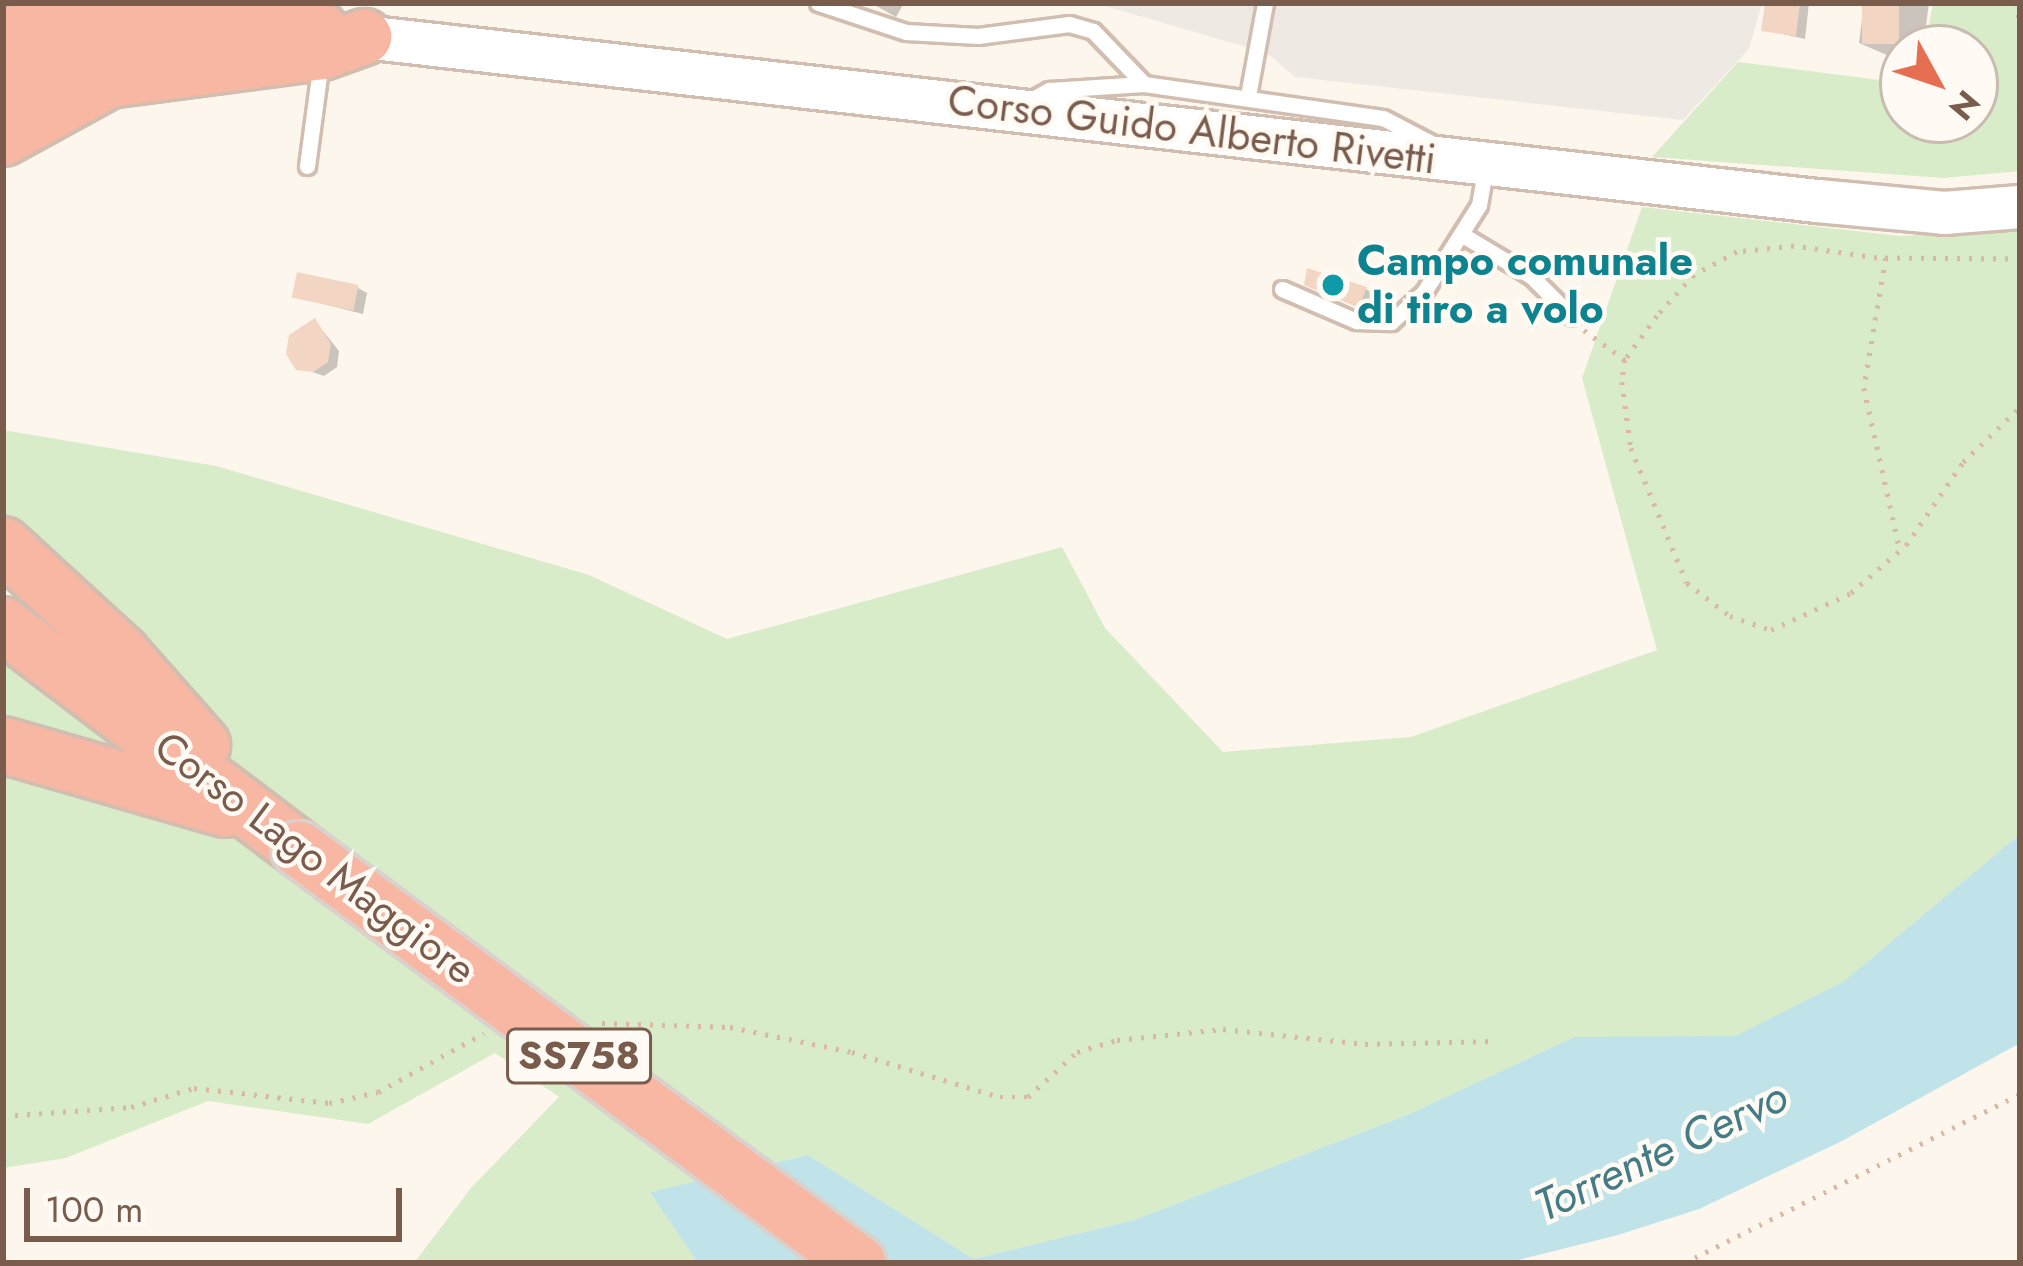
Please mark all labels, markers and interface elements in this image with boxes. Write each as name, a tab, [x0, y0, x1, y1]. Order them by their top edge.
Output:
north arrow	[1879, 24, 1999, 144]
street label: Corso Guido Alberto Rivetti	[945, 75, 1439, 185]
text: N	[1938, 80, 1991, 131]
place label: Campo comunale di tiro a volo	[1357, 236, 1693, 334]
marker: Campo comunale di tiro a volo	[1320, 272, 1346, 298]
street label: Corso Lago Maggiore	[145, 721, 485, 995]
road number: SS758	[504, 1023, 654, 1089]
water label: Torrente Cervo	[1526, 1069, 1796, 1233]
scale bar	[30, 1164, 408, 1238]
text: 100 m	[45, 1183, 143, 1235]

